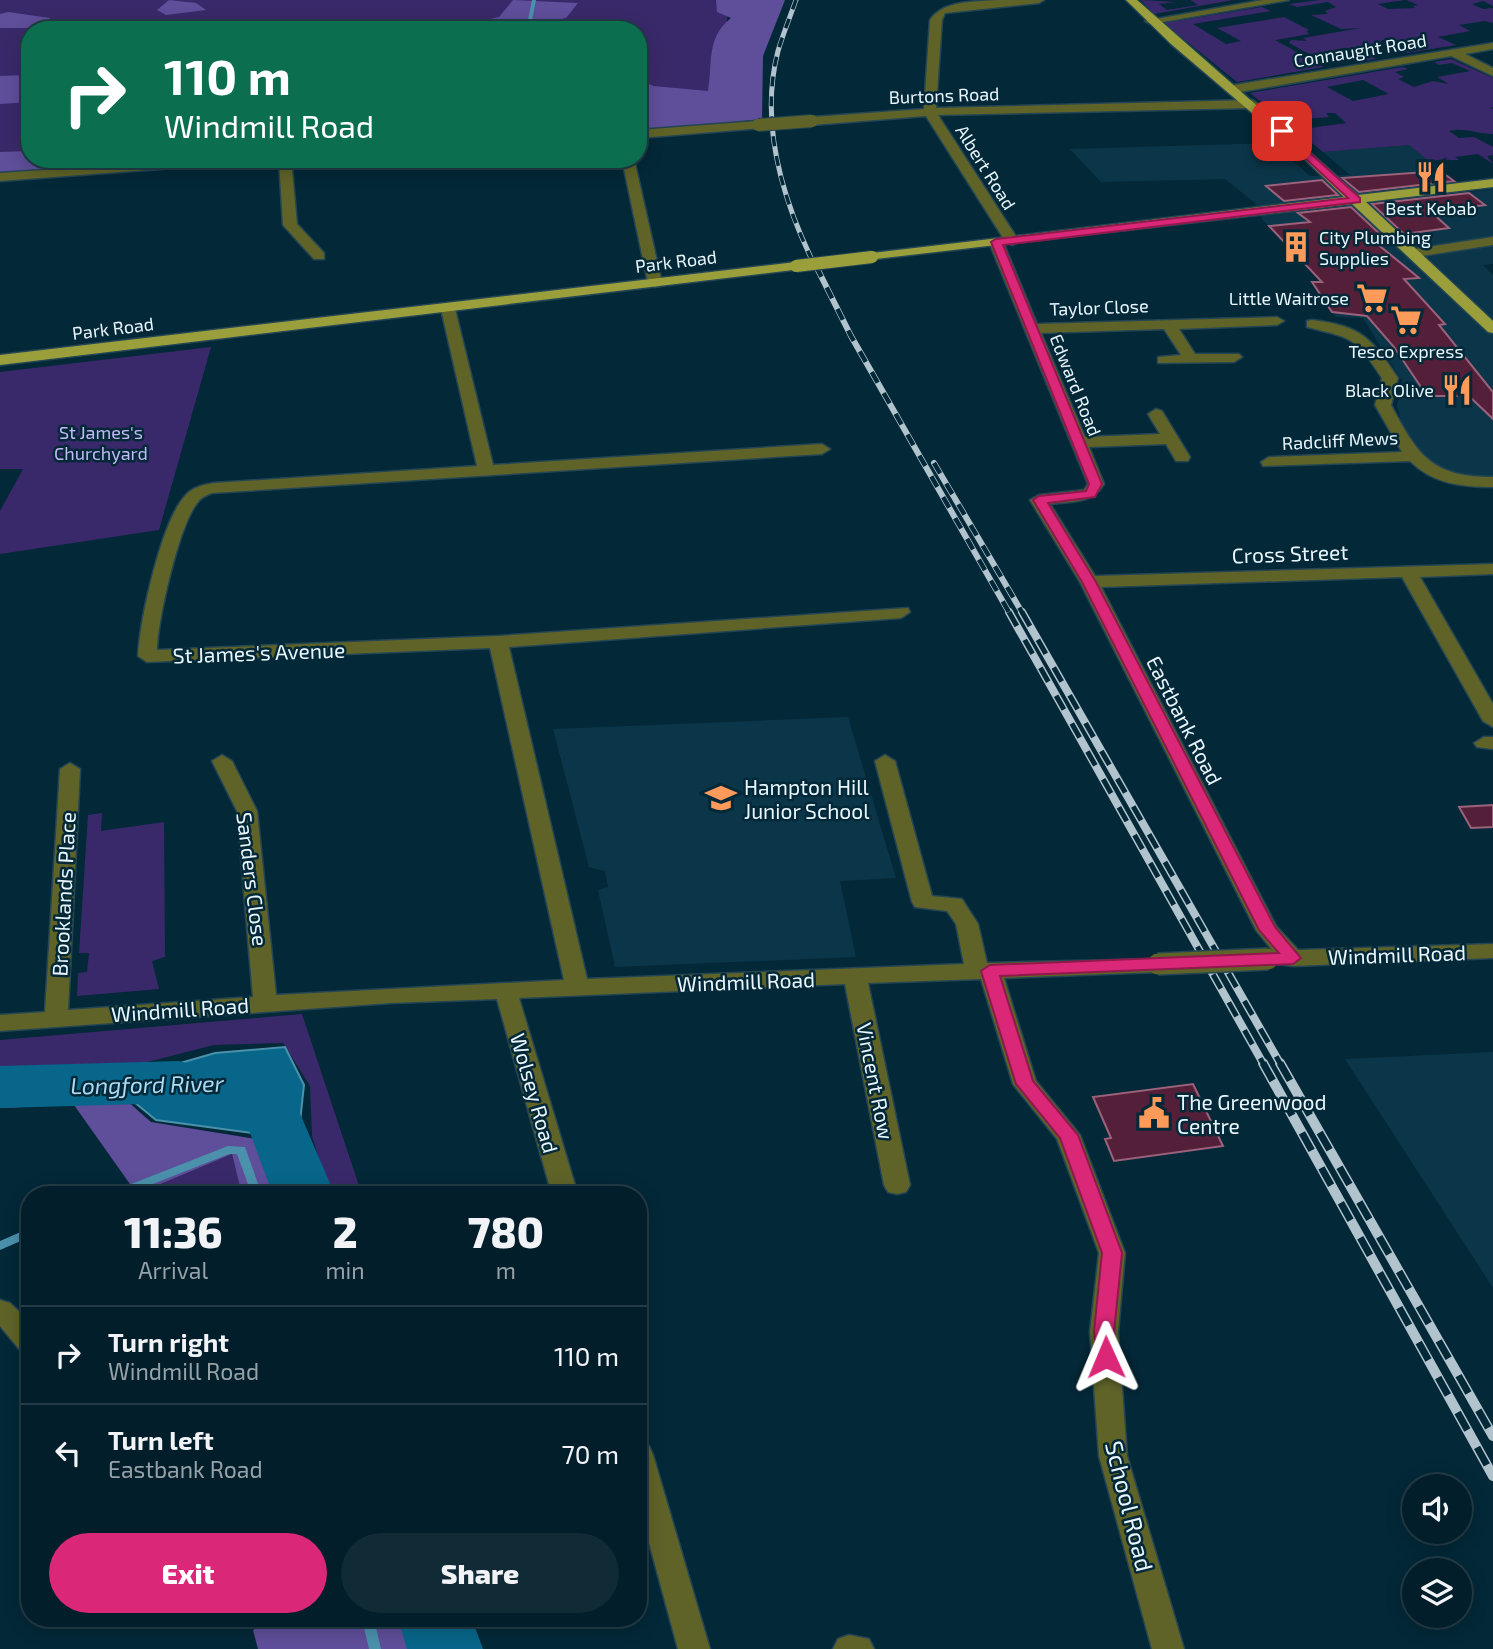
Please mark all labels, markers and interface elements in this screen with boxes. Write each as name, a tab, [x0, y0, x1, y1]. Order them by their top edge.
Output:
street label: Connaught Road	[1292, 29, 1428, 71]
text: 110 m	[164, 46, 291, 105]
icon: right	[49, 49, 140, 140]
street label: Burtons Road	[888, 82, 1000, 108]
pin	[1252, 101, 1312, 161]
text: Windmill Road	[164, 106, 374, 144]
icon: arrive	[1263, 112, 1301, 150]
street label: Albert Road	[951, 120, 1021, 214]
restaurant icon: Best Kebab	[1414, 160, 1448, 194]
place label: Best Kebab	[1385, 197, 1477, 219]
place label: City Plumbing Supplies	[1319, 226, 1431, 269]
building icon: City Plumbing Supplies	[1279, 230, 1313, 264]
street label: Park Road	[634, 245, 718, 277]
supermarket icon: Little Waitrose	[1355, 281, 1389, 315]
place label: Little Waitrose	[1229, 287, 1349, 309]
street label: Taylor Close	[1049, 294, 1149, 320]
supermarket icon: Tesco Express	[1389, 303, 1423, 337]
street label: Park Road	[71, 312, 155, 344]
street label: Edward Road	[1046, 331, 1106, 439]
place label: Tesco Express	[1348, 340, 1464, 362]
restaurant icon: Black Olive	[1440, 373, 1474, 407]
place label: Black Olive	[1345, 379, 1434, 401]
park label: St James's Churchyard	[54, 421, 148, 464]
street label: Radcliff Mews	[1281, 426, 1399, 454]
street label: Cross Street	[1231, 538, 1349, 568]
street label: St James's Avenue	[172, 636, 346, 668]
street label: Eastbank Road	[1142, 651, 1228, 789]
place label: Hampton Hill Junior School	[744, 774, 870, 823]
school or university icon: Hampton Hill Junior School	[704, 781, 738, 815]
street label: Brooklands Place	[46, 811, 80, 977]
street label: Sanders Close	[232, 811, 274, 947]
street label: Windmill Road	[1328, 939, 1466, 969]
street label: Windmill Road	[677, 966, 815, 996]
street label: Windmill Road	[110, 992, 250, 1026]
street label: Vincent Row	[852, 1020, 900, 1142]
street label: Wolsey Road	[506, 1030, 564, 1156]
water label: Longford River	[70, 1069, 225, 1099]
place label: The Greenwood Centre	[1177, 1089, 1327, 1138]
public building icon: The Greenwood Centre	[1137, 1096, 1171, 1130]
text: 11:36	[124, 1206, 222, 1256]
text: 2	[333, 1206, 357, 1256]
text: 780	[468, 1206, 544, 1256]
text: Arrival	[138, 1256, 208, 1284]
text: min	[325, 1256, 365, 1284]
text: m	[496, 1256, 516, 1284]
position arrow	[1069, 1320, 1143, 1394]
text: Turn right	[108, 1326, 229, 1357]
icon: right	[49, 1336, 87, 1374]
text: 110 m	[554, 1340, 619, 1371]
text: Windmill Road	[108, 1357, 259, 1385]
text: Turn left	[108, 1424, 214, 1455]
icon: left	[49, 1434, 87, 1472]
text: 70 m	[561, 1438, 619, 1469]
street label: School Road	[1100, 1438, 1160, 1574]
text: Eastbank Road	[108, 1455, 263, 1483]
map controls	[1402, 1474, 1472, 1628]
button: sound	[1402, 1474, 1472, 1544]
button: Exit	[49, 1533, 327, 1613]
button: Share	[341, 1533, 619, 1613]
button: layers	[1402, 1558, 1472, 1628]

